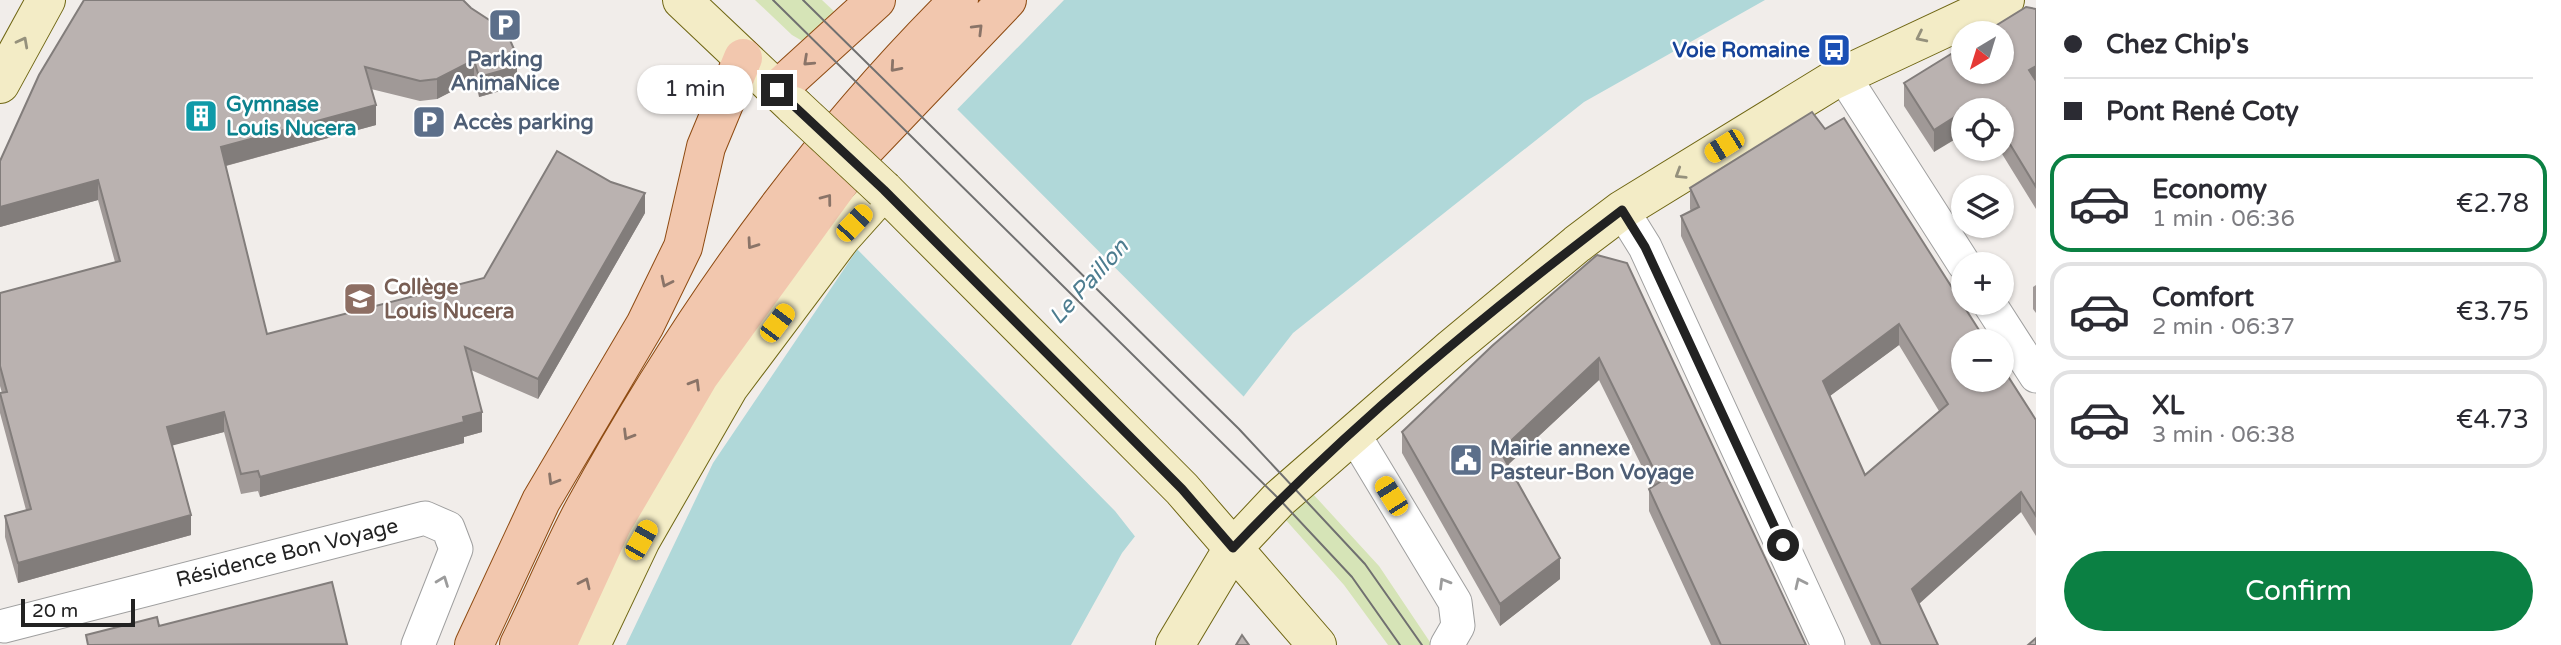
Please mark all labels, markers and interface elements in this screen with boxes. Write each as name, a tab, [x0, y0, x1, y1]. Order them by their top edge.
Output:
parking icon: Parking AnimaNice	[486, 6, 524, 44]
north arrow	[1951, 21, 2014, 84]
map controls	[1951, 21, 2014, 392]
one-way arrow	[970, 25, 982, 37]
one-way arrow	[1915, 29, 1928, 43]
text: Chez Chip's	[2106, 29, 2249, 60]
bus stop icon: Voie Romaine	[1815, 31, 1853, 69]
one-way arrow	[15, 37, 28, 49]
place label: Voie Romaine	[1673, 38, 1810, 63]
place label: Parking AnimaNice	[450, 47, 560, 96]
one-way arrow	[803, 53, 816, 66]
one-way arrow	[891, 59, 903, 72]
callout: 1 min	[637, 66, 752, 114]
route end	[761, 74, 793, 106]
text: 1 min	[664, 75, 726, 103]
place label: Gymnase Louis Nucera	[226, 92, 357, 141]
text: Pont René Coty	[2106, 96, 2299, 127]
building icon: Gymnase Louis Nucera	[182, 97, 220, 135]
button: locate	[1951, 98, 2014, 161]
parking icon: Accès parking	[410, 103, 448, 141]
place label: Accès parking	[453, 110, 594, 135]
car	[1701, 126, 1748, 166]
one-way arrow	[1675, 165, 1688, 178]
icon: car	[2068, 172, 2131, 235]
text: Economy	[2152, 174, 2267, 205]
button: layers	[1951, 175, 2014, 238]
text: €2.78	[2456, 188, 2529, 219]
one-way arrow	[818, 194, 831, 206]
car	[832, 200, 877, 246]
text: 1 min · 06:36	[2152, 205, 2295, 233]
water label: Le Paillon	[1043, 233, 1135, 330]
one-way arrow	[747, 237, 760, 250]
button: +	[1951, 252, 2014, 315]
place label: Collège Louis Nucera	[384, 275, 515, 324]
one-way arrow	[660, 275, 674, 288]
school or university icon: Collège Louis Nucera	[341, 280, 379, 318]
icon: car	[2068, 280, 2131, 343]
text: Comfort	[2152, 282, 2254, 313]
text: €3.75	[2456, 296, 2529, 327]
car	[756, 300, 799, 346]
text: 2 min · 06:37	[2152, 313, 2295, 341]
button: −	[1951, 329, 2014, 392]
one-way arrow	[686, 378, 699, 391]
icon: car	[2068, 388, 2131, 451]
text: XL	[2152, 390, 2184, 421]
text: €4.73	[2456, 404, 2529, 435]
text: 3 min · 06:38	[2152, 421, 2295, 449]
one-way arrow	[624, 427, 637, 440]
place label: Mairie annexe Pasteur-Bon Voyage	[1490, 436, 1694, 485]
public building icon: Mairie annexe Pasteur-Bon Voyage	[1447, 441, 1485, 479]
one-way arrow	[549, 473, 562, 486]
car	[1371, 473, 1412, 519]
street label: Résidence Bon Voyage	[173, 513, 401, 593]
car	[622, 517, 661, 563]
route start	[1767, 529, 1799, 561]
button: Confirm	[2064, 551, 2533, 631]
one-way arrow	[434, 576, 448, 588]
one-way arrow	[1439, 577, 1452, 590]
one-way arrow	[577, 578, 591, 590]
one-way arrow	[1794, 578, 1808, 590]
scale bar	[21, 596, 135, 628]
text: 20 m	[32, 600, 78, 622]

